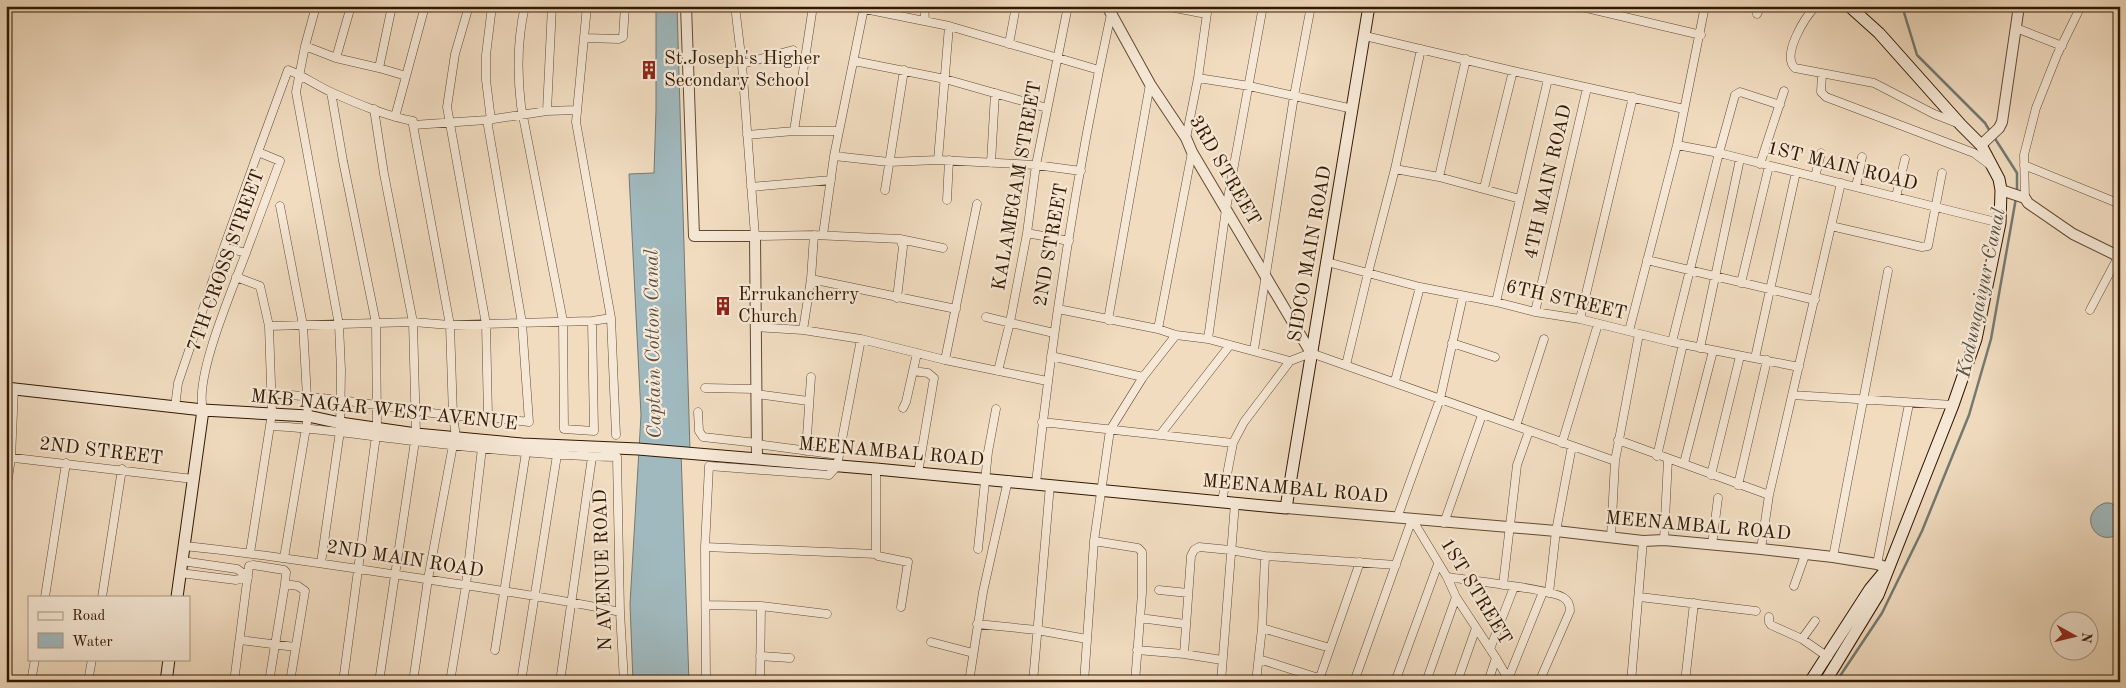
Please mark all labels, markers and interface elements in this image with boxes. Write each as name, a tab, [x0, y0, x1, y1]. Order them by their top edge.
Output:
place label: St.Joseph's Higher Secondary School	[664, 50, 820, 91]
building icon: St.Joseph's Higher Secondary School	[638, 59, 660, 81]
street label: KALAMEGAM STREET	[990, 80, 1046, 292]
street label: 4TH MAIN ROAD	[1522, 103, 1576, 261]
street label: 3RD STREET	[1185, 113, 1263, 229]
street label: 1ST MAIN ROAD	[1765, 139, 1919, 195]
street label: SIDCO MAIN ROAD	[1286, 164, 1336, 344]
street label: 7TH CROSS STREET	[185, 167, 269, 355]
street label: 2ND STREET	[1032, 182, 1072, 308]
water label: Kodungaiyur Canal	[1954, 206, 2010, 381]
water label: Captain Cotton Canal	[642, 249, 666, 439]
street label: 6TH STREET	[1504, 278, 1628, 324]
place label: Errukancherry Church	[738, 286, 859, 327]
building icon: Errukancherry Church	[712, 295, 734, 317]
street label: MKB NAGAR WEST AVENUE	[249, 388, 519, 434]
street label: 2ND STREET	[38, 435, 164, 469]
street label: MEENAMBAL ROAD	[797, 435, 985, 471]
street label: MEENAMBAL ROAD	[1201, 472, 1389, 508]
street label: N AVENUE ROAD	[592, 489, 616, 651]
street label: MEENAMBAL ROAD	[1604, 509, 1792, 545]
street label: 1ST STREET	[1436, 535, 1514, 649]
street label: 2ND MAIN ROAD	[325, 538, 485, 582]
legend	[28, 596, 190, 660]
text: Road	[72, 609, 106, 624]
north arrow	[2048, 610, 2098, 660]
text: N	[2078, 631, 2094, 644]
text: Water	[72, 635, 113, 650]

